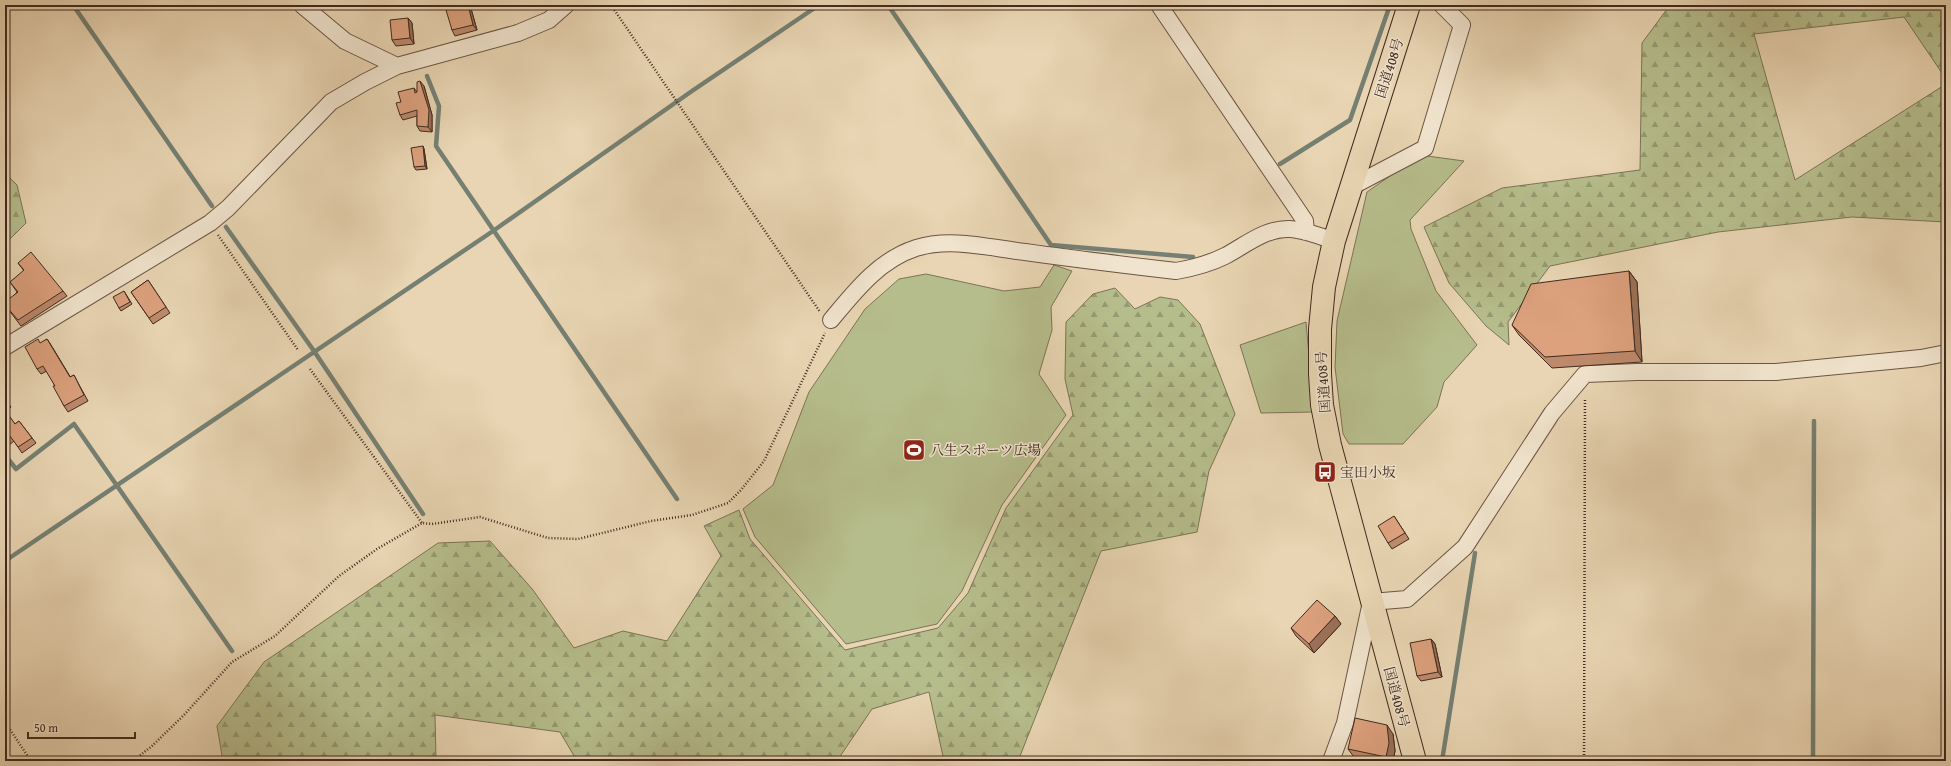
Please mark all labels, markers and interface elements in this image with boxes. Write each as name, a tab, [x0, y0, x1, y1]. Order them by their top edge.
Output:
street label: 国道408号	[1370, 35, 1408, 101]
street label: 国道408号	[1311, 350, 1335, 414]
sports icon: 八生スポーツ広場	[901, 437, 927, 463]
place label: 八生スポーツ広場	[930, 440, 1041, 460]
bus stop icon: 宝田小坂	[1312, 459, 1338, 485]
place label: 宝田小坂	[1340, 462, 1396, 482]
street label: 国道408号	[1379, 664, 1415, 730]
scale bar	[28, 714, 135, 740]
text: 50 m	[34, 719, 58, 736]

